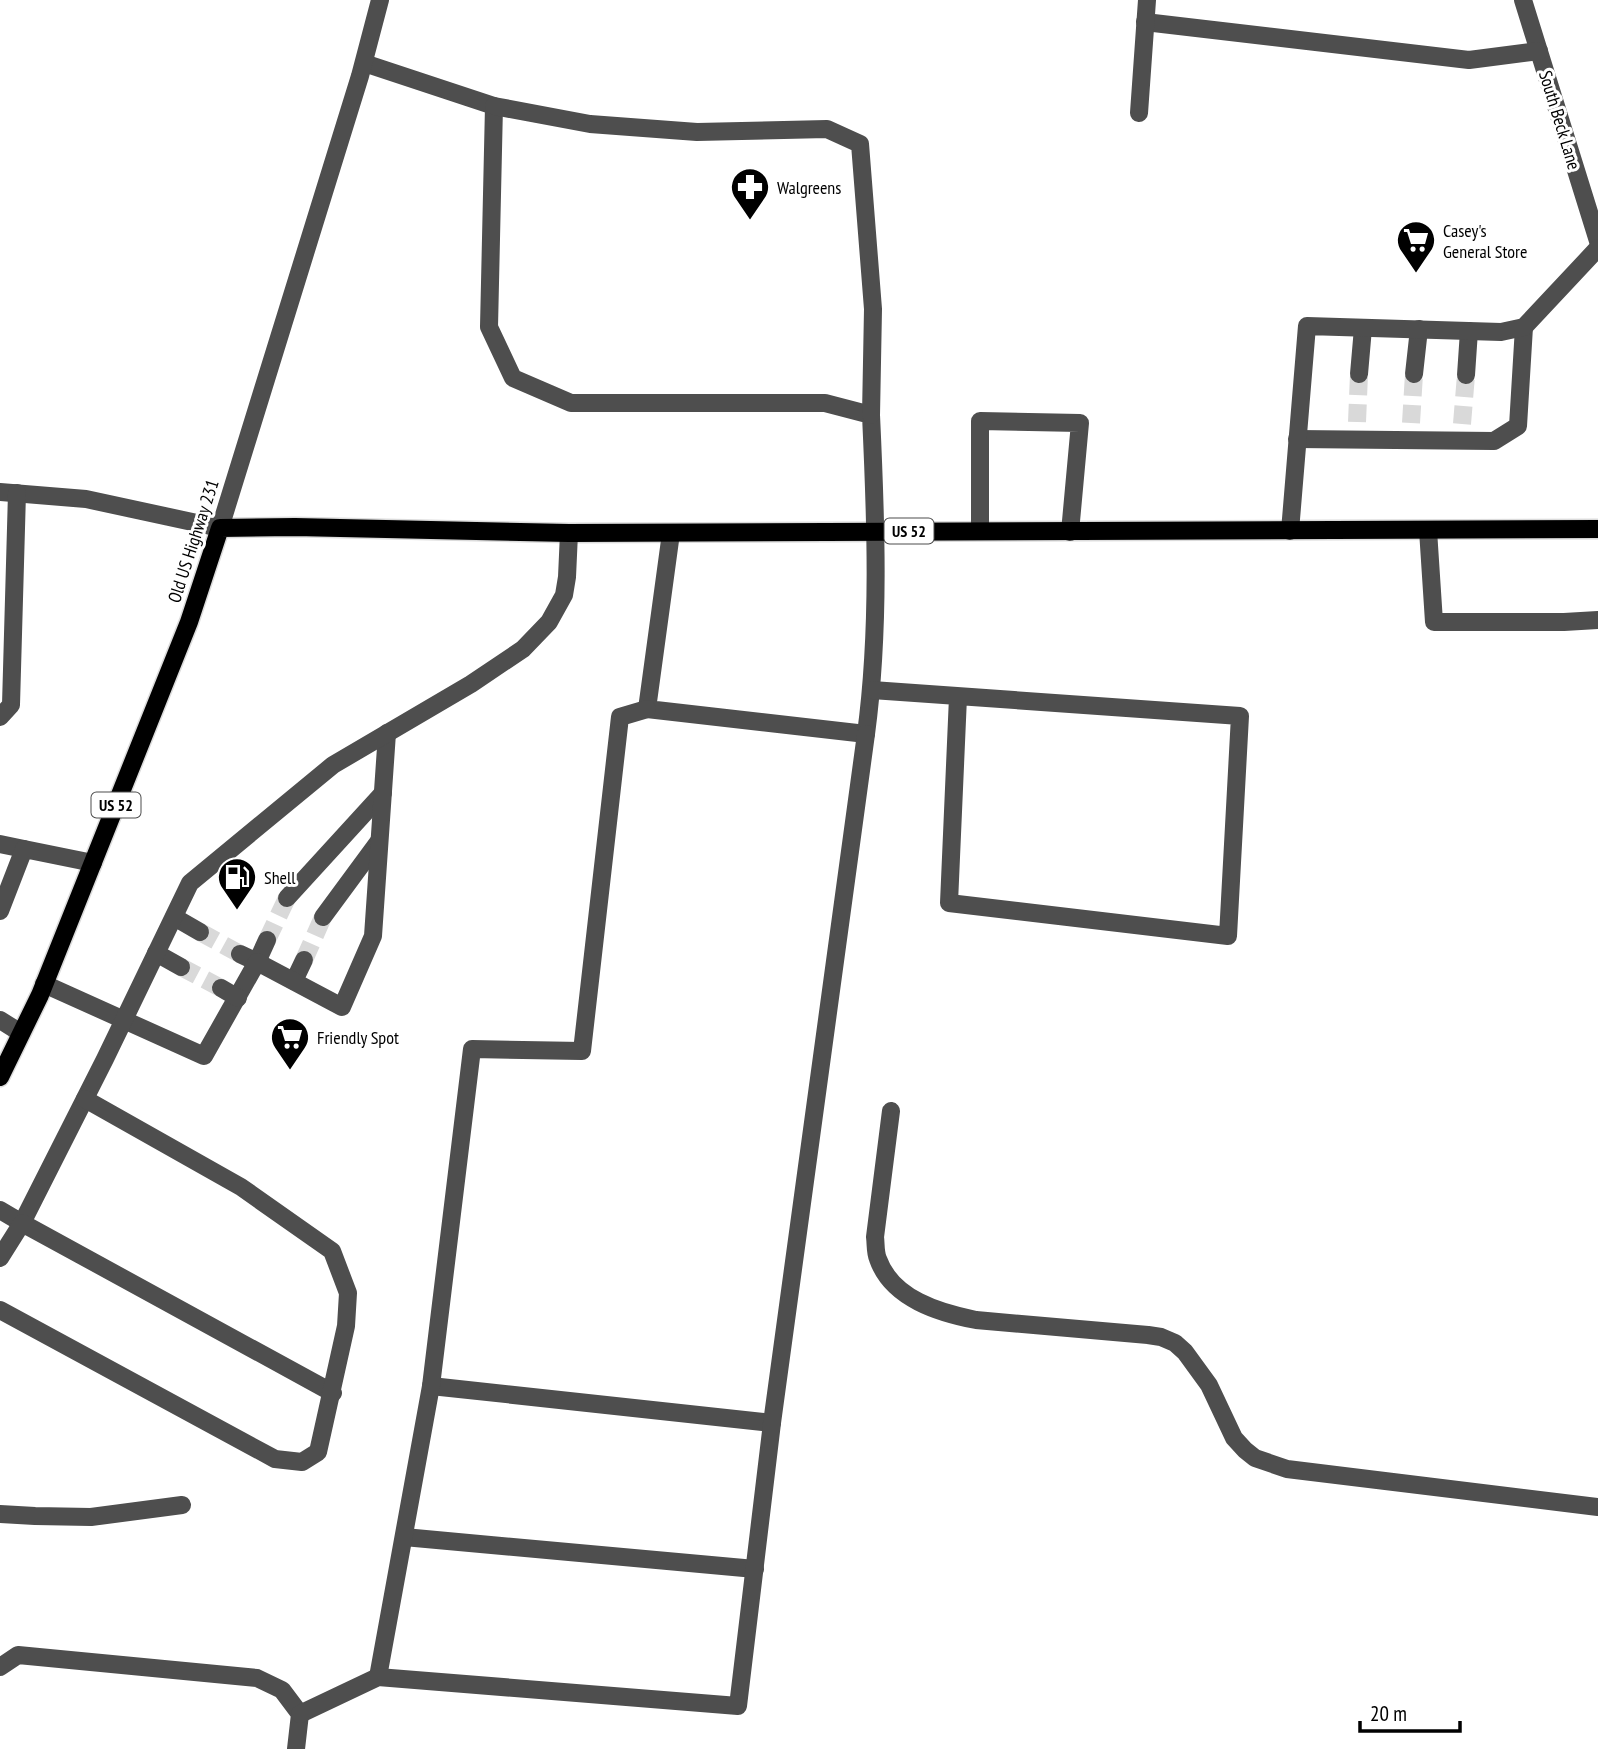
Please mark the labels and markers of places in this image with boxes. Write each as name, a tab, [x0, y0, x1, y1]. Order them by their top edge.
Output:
pharmacy icon: Walgreens	[729, 166, 771, 221]
place label: Walgreens	[777, 176, 841, 199]
supermarket icon: Casey's General Store	[1395, 219, 1437, 274]
place label: Casey's General Store	[1443, 219, 1527, 263]
fuel station icon: Shell	[216, 856, 258, 911]
place label: Shell	[264, 866, 296, 889]
supermarket icon: Friendly Spot	[269, 1016, 311, 1071]
place label: Friendly Spot	[317, 1026, 399, 1049]

